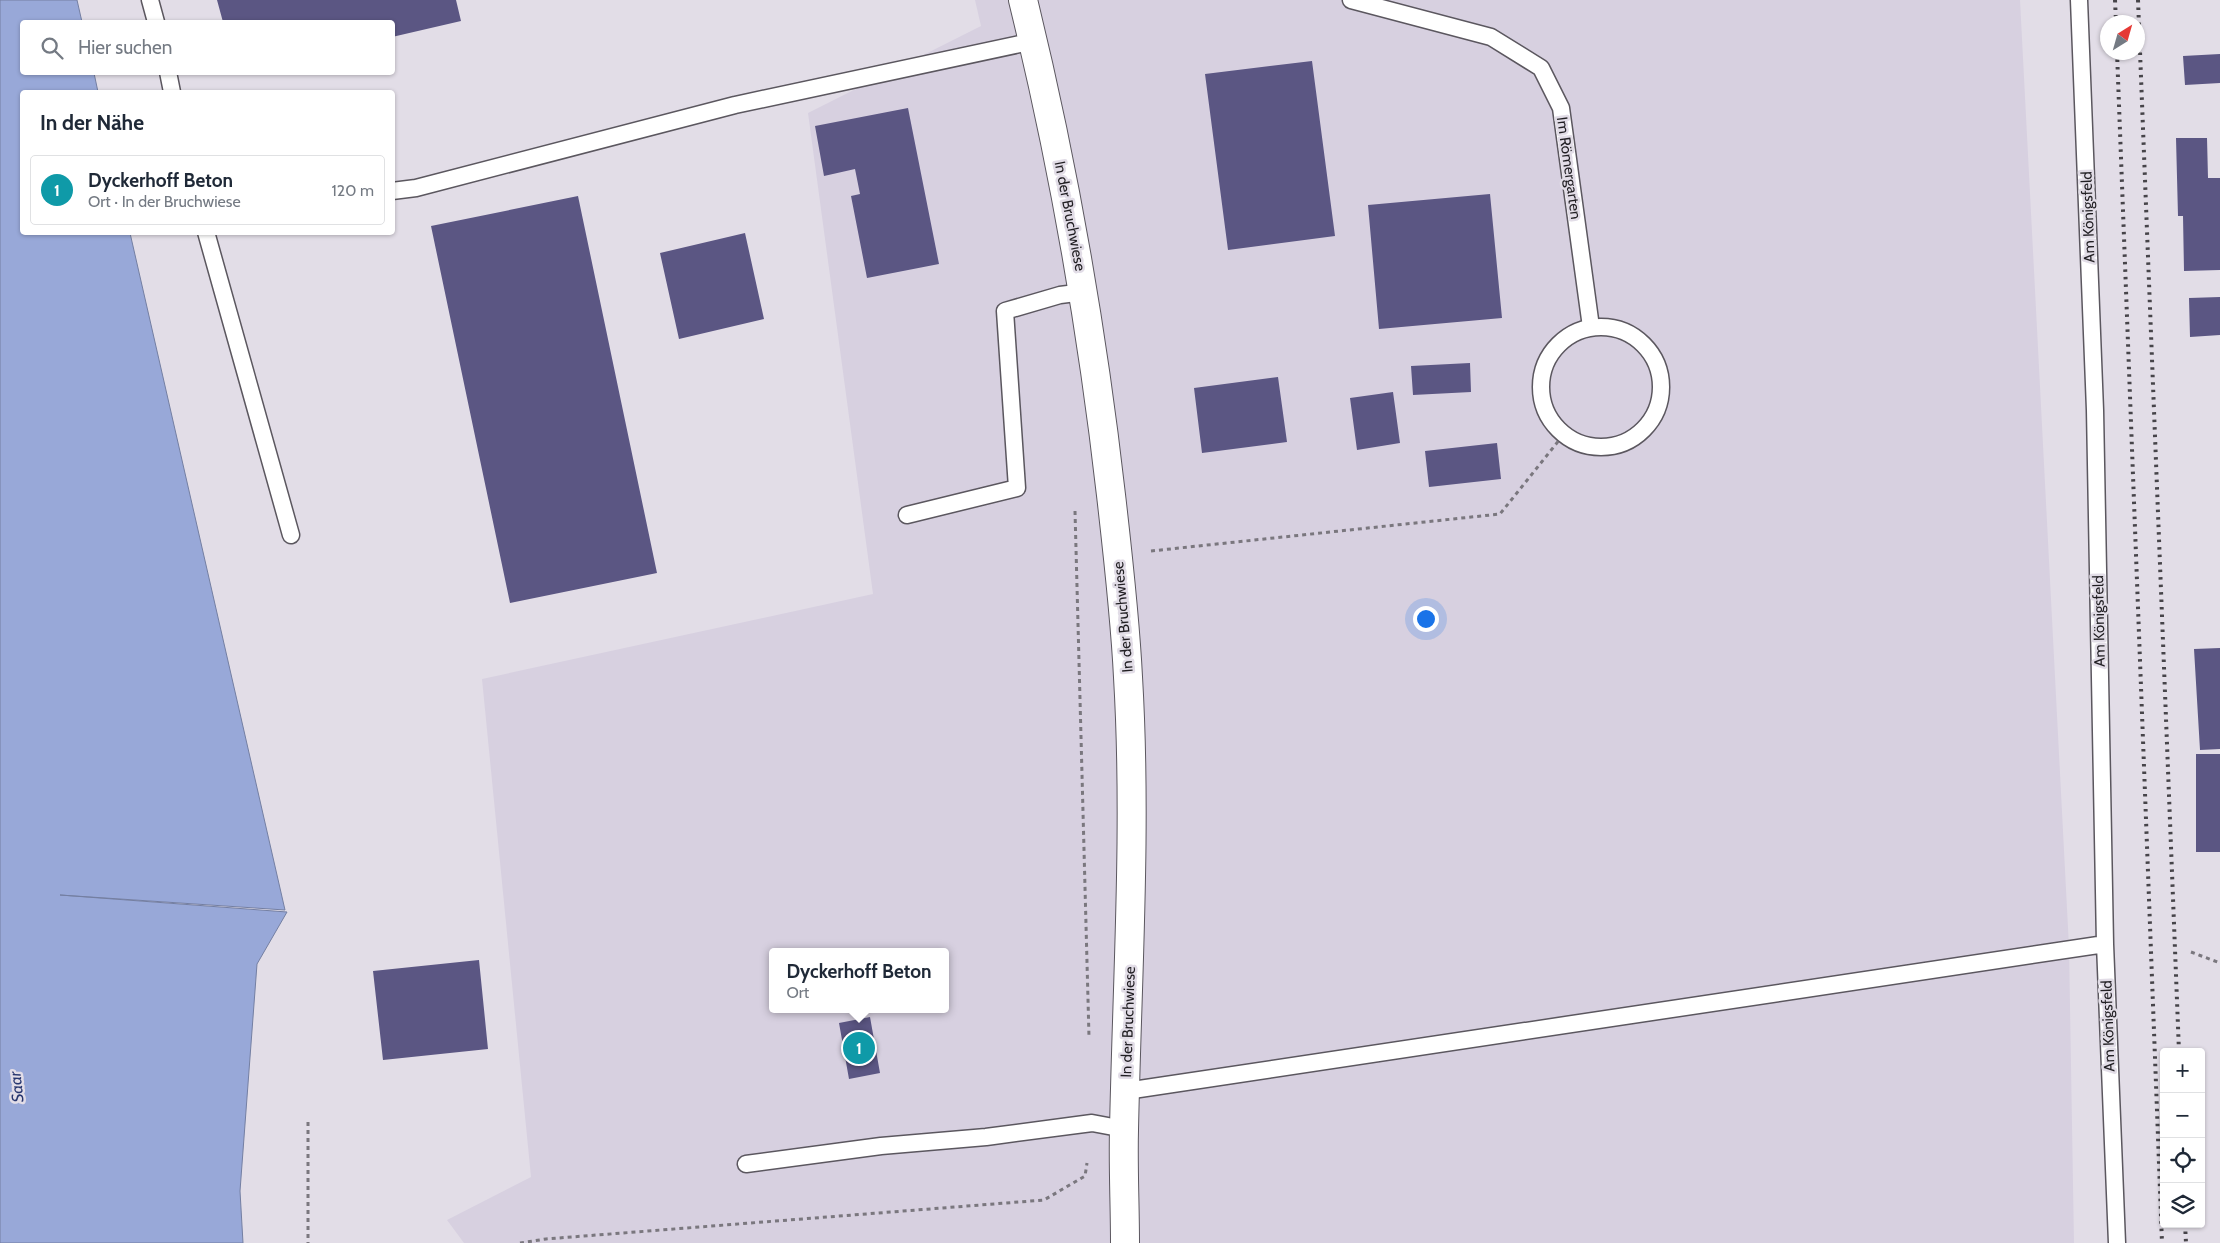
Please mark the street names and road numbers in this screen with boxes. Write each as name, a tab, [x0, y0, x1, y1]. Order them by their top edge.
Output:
street label: Im Römergarten	[1553, 116, 1585, 220]
street label: In der Bruchwiese	[1051, 160, 1090, 273]
street label: Am Königsfeld	[2077, 171, 2099, 263]
street label: In der Bruchwiese	[1109, 560, 1137, 673]
street label: Am Königsfeld	[2089, 575, 2109, 667]
street label: In der Bruchwiese	[1117, 966, 1139, 1078]
street label: Am Königsfeld	[2097, 980, 2119, 1072]

